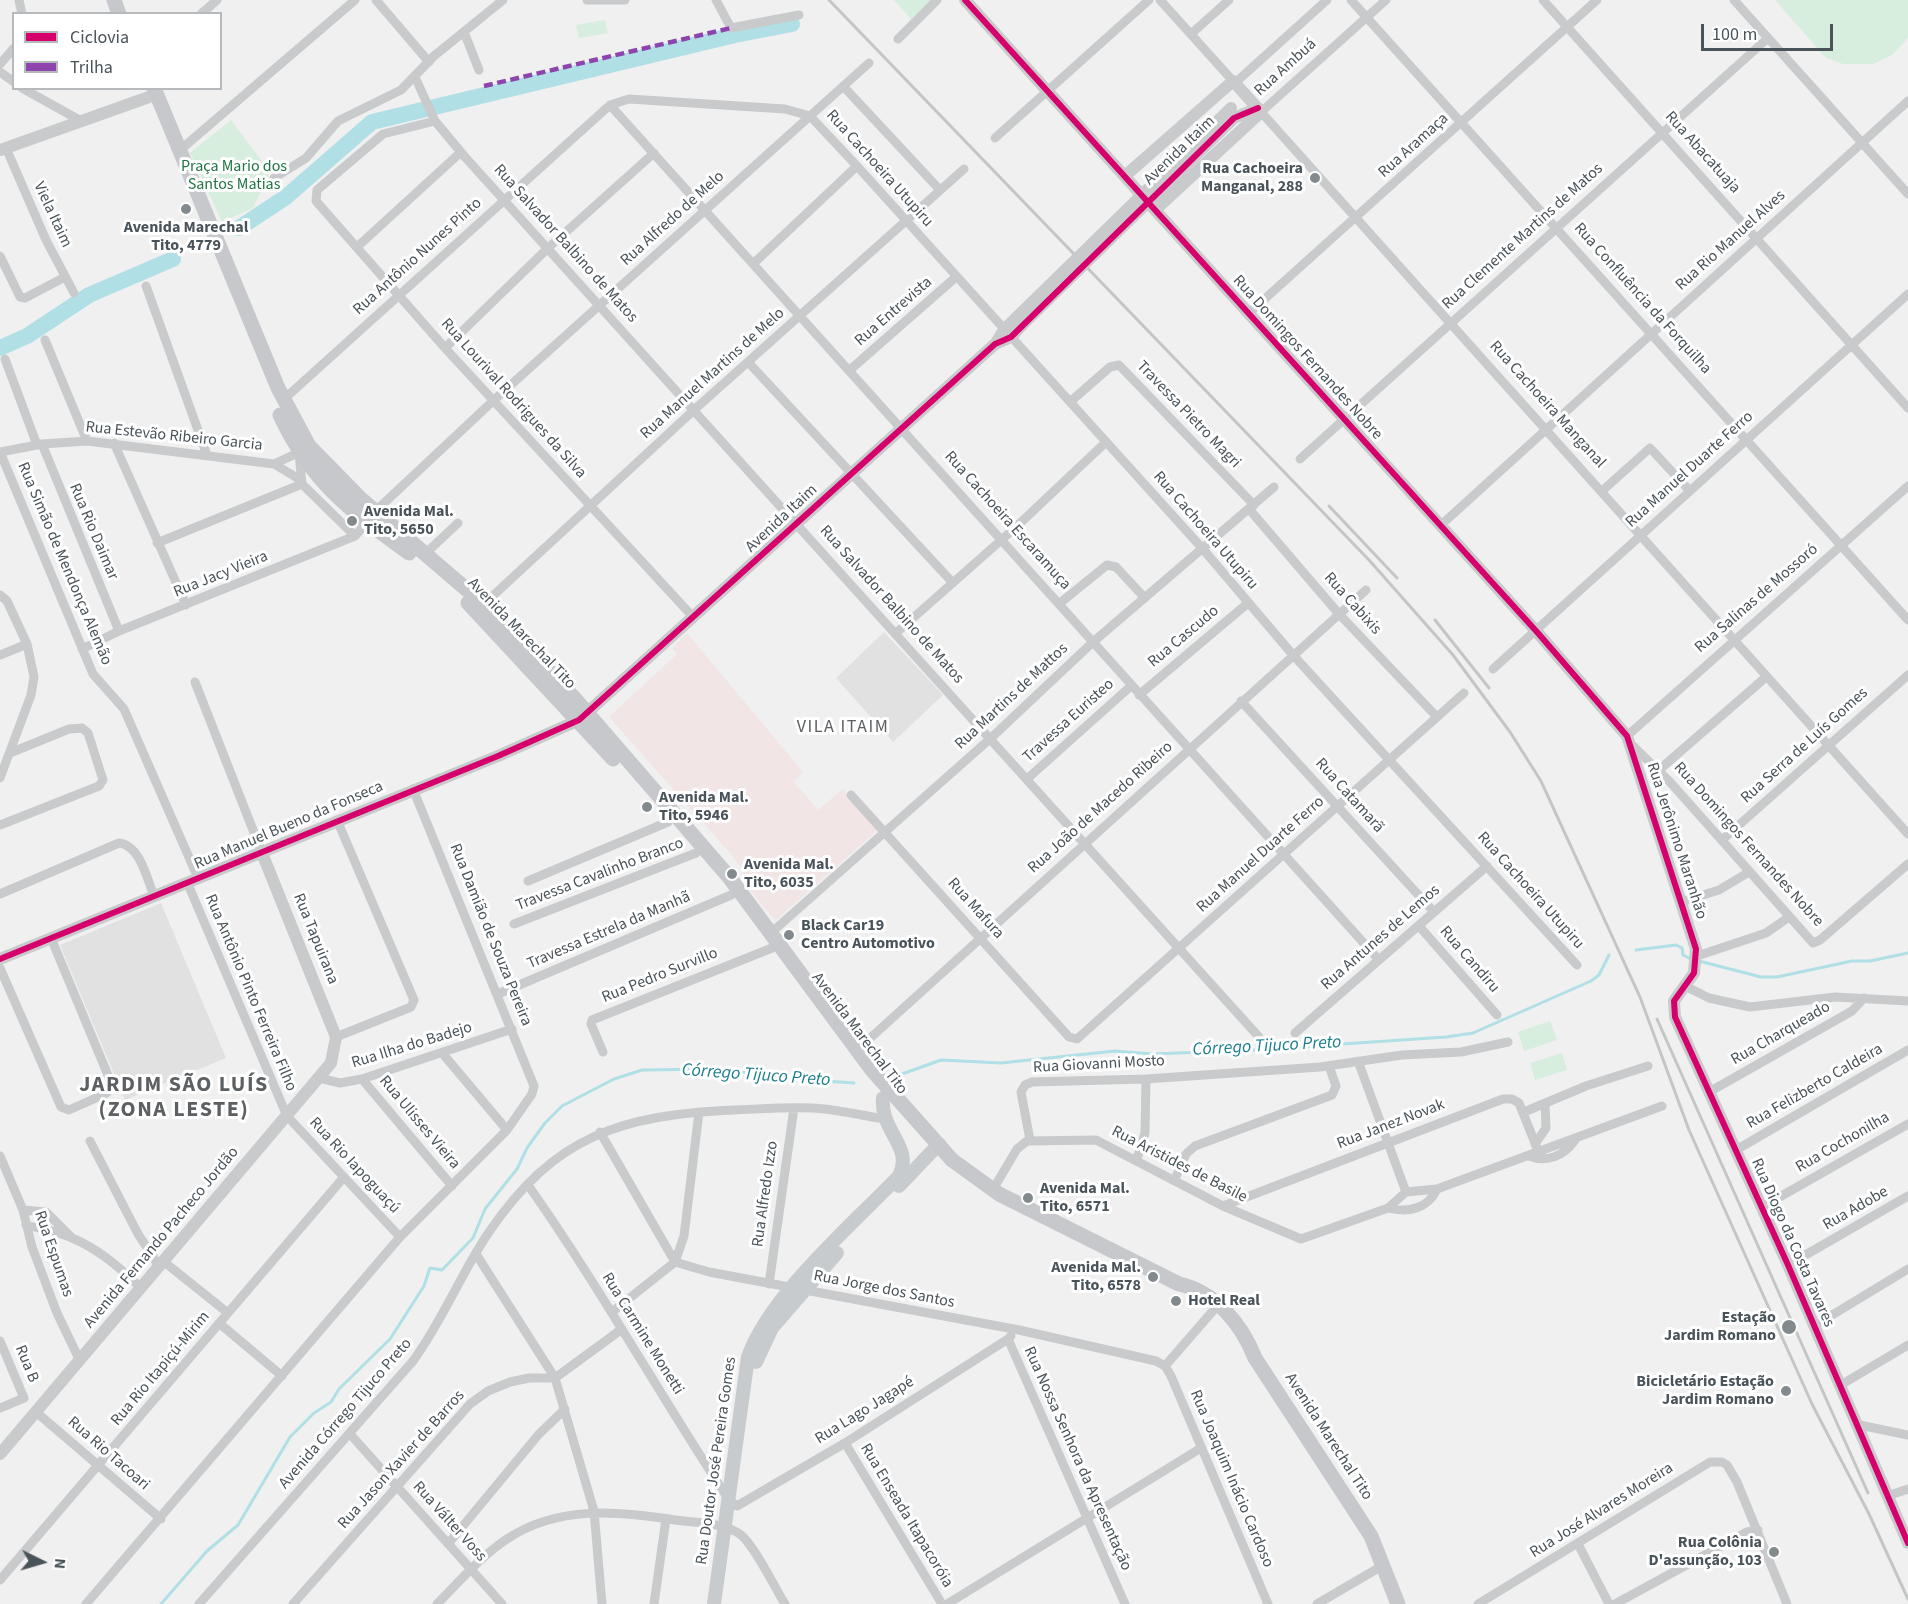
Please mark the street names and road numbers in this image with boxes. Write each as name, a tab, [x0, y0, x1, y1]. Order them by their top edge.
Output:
street label: Rua Ambuá	[1251, 35, 1321, 101]
street label: Rua Cachoeira Utupiru	[821, 107, 937, 231]
street label: Rua Abacatuaja	[1660, 108, 1744, 198]
street label: Rua Aramaça	[1375, 110, 1453, 182]
street label: Avenida Itaim	[1140, 112, 1220, 190]
street label: Rua Clemente Martins de Matos	[1439, 160, 1607, 314]
street label: Rua Salvador Balbino de Matos	[489, 161, 641, 327]
street label: Rua Alfredo de Melo	[617, 167, 729, 271]
street label: Viela Itaim	[29, 179, 75, 251]
street label: Rua Rio Manuel Alves	[1672, 187, 1790, 295]
street label: Rua Antônio Nunes Pinto	[350, 194, 486, 320]
street label: Rua Confluência da Forquilha	[1569, 220, 1715, 378]
street label: Rua Domingos Fernandes Nobre	[1228, 272, 1386, 444]
street label: Rua Entrevista	[851, 273, 937, 351]
street label: Rua Manuel Martins de Melo	[637, 304, 789, 444]
street label: Rua Lourival Rodrigues da Silva	[436, 315, 590, 483]
street label: Rua Cachoeira Manganal	[1485, 337, 1609, 473]
street label: Travessa Pietro Magri	[1132, 357, 1244, 473]
street label: Rua Manuel Duarte Ferro	[1622, 408, 1758, 532]
street label: Rua Estevão Ribeiro Garcia	[85, 418, 263, 456]
street label: Rua Cachoeira Escaramuça	[940, 448, 1074, 594]
street label: Rua Simão de Mendonça Alemão	[12, 460, 116, 668]
street label: Rua Cachoeira Utupiru	[1148, 468, 1262, 594]
street label: Rua Rio Daimar	[64, 481, 122, 583]
street label: Avenida Itaim	[742, 481, 822, 557]
street label: Rua Salvador Balbino de Matos	[815, 522, 967, 688]
street label: Rua Salinas de Mossoró	[1692, 540, 1822, 658]
street label: Rua Jacy Vieira	[171, 547, 271, 603]
street label: Rua Cabixis	[1319, 569, 1385, 639]
street label: Avenida Marechal Tito	[463, 574, 579, 694]
street label: Rua Cascudo	[1145, 602, 1223, 672]
street label: Rua Martins de Mattos	[952, 640, 1072, 754]
street label: Travessa Euristeo	[1020, 675, 1118, 767]
street label: Rua Serra de Luís Gomes	[1738, 684, 1872, 808]
street label: Rua João de Macedo Ribeiro	[1025, 738, 1177, 878]
street label: Rua Catamarã	[1311, 755, 1387, 837]
street label: Rua Domingos Fernandes Nobre	[1669, 759, 1827, 931]
street label: Rua Jerônimo Maranhão	[1642, 760, 1710, 922]
street label: Rua Manuel Bueno da Fonseca	[192, 777, 386, 875]
street label: Rua Manuel Duarte Ferro	[1193, 793, 1329, 917]
street label: Rua Cachoeira Utupiru	[1472, 829, 1588, 953]
street label: Travessa Cavalinho Branco	[514, 834, 686, 916]
street label: Rua Damião de Souza Pereira	[445, 841, 535, 1029]
street label: Rua Mafura	[943, 875, 1007, 943]
street label: Rua Antunes de Lemos	[1318, 881, 1444, 995]
street label: Travessa Estrela da Manhã	[525, 888, 693, 974]
street label: Rua Tapuirana	[288, 891, 342, 987]
street label: Rua Antônio Pinto Ferreira Filho	[200, 892, 300, 1094]
street label: Rua Candiru	[1435, 923, 1503, 997]
street label: Rua Pedro Survillo	[599, 944, 721, 1008]
street label: Avenida Marechal Tito	[807, 969, 911, 1099]
street label: Rua Charqueado	[1728, 998, 1834, 1070]
street label: Rua Ilha do Badejo	[349, 1019, 475, 1073]
street label: Rua Felizberto Caldeira	[1743, 1040, 1887, 1134]
street label: Rua Giovanni Mosto	[1033, 1052, 1165, 1078]
street label: Rua Ulisses Vieira	[374, 1072, 464, 1174]
street label: Rua Janez Novak	[1335, 1096, 1447, 1154]
street label: Rua Cochonilha	[1793, 1108, 1893, 1178]
street label: Rua Rio Iapoguaçú	[304, 1114, 404, 1218]
street label: Rua Aristides de Basile	[1108, 1122, 1250, 1208]
street label: Rua Alfredo Izzo	[749, 1140, 783, 1248]
street label: Avenida Fernando Pacheco Jordão	[80, 1143, 244, 1333]
street label: Rua Diogo da Costa Tavares	[1746, 1156, 1838, 1330]
street label: Rua Adobe	[1820, 1183, 1892, 1235]
street label: Rua Espumas	[29, 1208, 77, 1300]
street label: Rua Jorge dos Santos	[812, 1267, 956, 1313]
street label: Rua Carmine Monetti	[597, 1269, 687, 1399]
street label: Rua Rio Itapiçú-Mirim	[108, 1308, 214, 1430]
street label: Avenida Córrego Tijuco Preto	[275, 1335, 417, 1493]
street label: Rua B	[10, 1343, 42, 1385]
street label: Rua Nossa Senhora da Apresentação	[1019, 1344, 1135, 1574]
street label: Rua Doutor José Pereira Gomes	[693, 1356, 741, 1566]
street label: Avenida Marechal Tito	[1280, 1370, 1376, 1504]
street label: Rua Lago Jagapé	[812, 1373, 918, 1449]
street label: Rua Jason Xavier de Barros	[335, 1387, 469, 1533]
street label: Rua Joaquim Inácio Cardoso	[1185, 1387, 1277, 1571]
street label: Rua Rio Tacoari	[63, 1413, 153, 1495]
street label: Rua Enseada Itapacoróia	[855, 1440, 957, 1592]
street label: Rua José Alvares Moreira	[1527, 1459, 1677, 1563]
street label: Rua Válter Voss	[408, 1478, 490, 1566]

